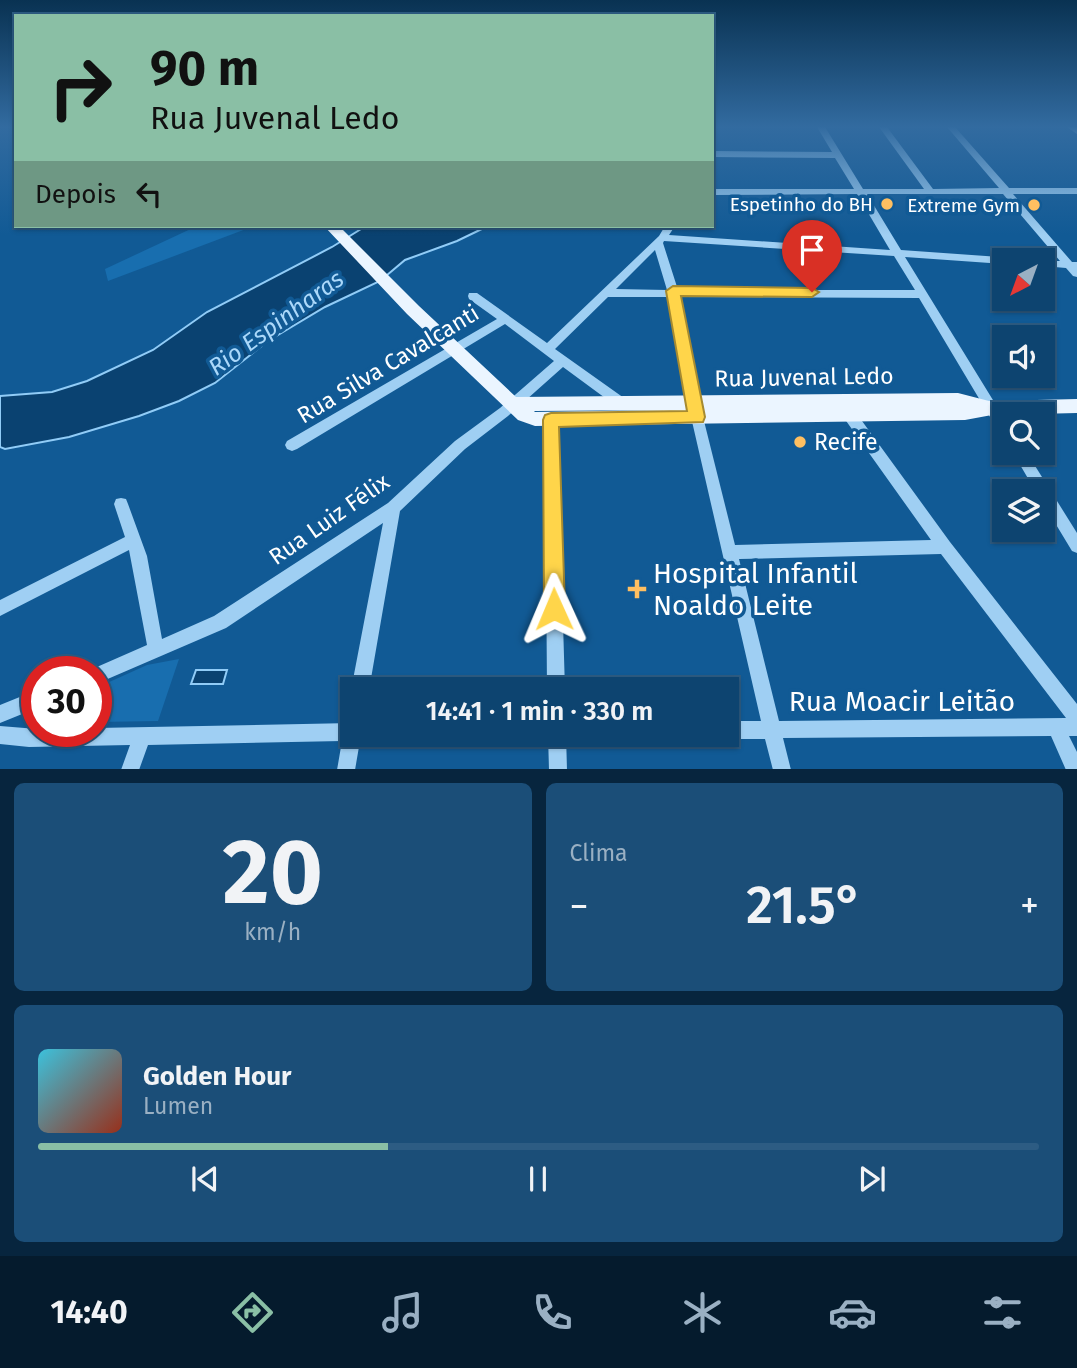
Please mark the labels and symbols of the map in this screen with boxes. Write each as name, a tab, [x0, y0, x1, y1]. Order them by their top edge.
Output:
place label: Espetinho do BH	[730, 193, 873, 216]
place label: Extreme Gym	[907, 194, 1020, 217]
marker: Espetinho do BH	[879, 196, 895, 212]
marker: Extreme Gym	[1026, 197, 1042, 213]
pin	[782, 220, 842, 292]
north arrow	[992, 248, 1055, 312]
water label: Rio Espinharas	[203, 265, 349, 381]
street label: Rua Silva Cavalcanti	[292, 299, 484, 429]
street label: Rua Juvenal Ledo	[714, 361, 894, 393]
place label: Recife	[814, 428, 878, 456]
marker: Recife	[792, 434, 808, 450]
street label: Rua Luiz Félix	[263, 467, 395, 571]
place label: Hospital Infantil Noaldo Leite	[653, 557, 858, 622]
position arrow	[517, 572, 591, 646]
marker: Hospital Infantil Noaldo Leite	[627, 579, 647, 599]
speed limit sign: 30	[21, 656, 112, 747]
street label: Rua Moacir Leitão	[789, 685, 1015, 718]

